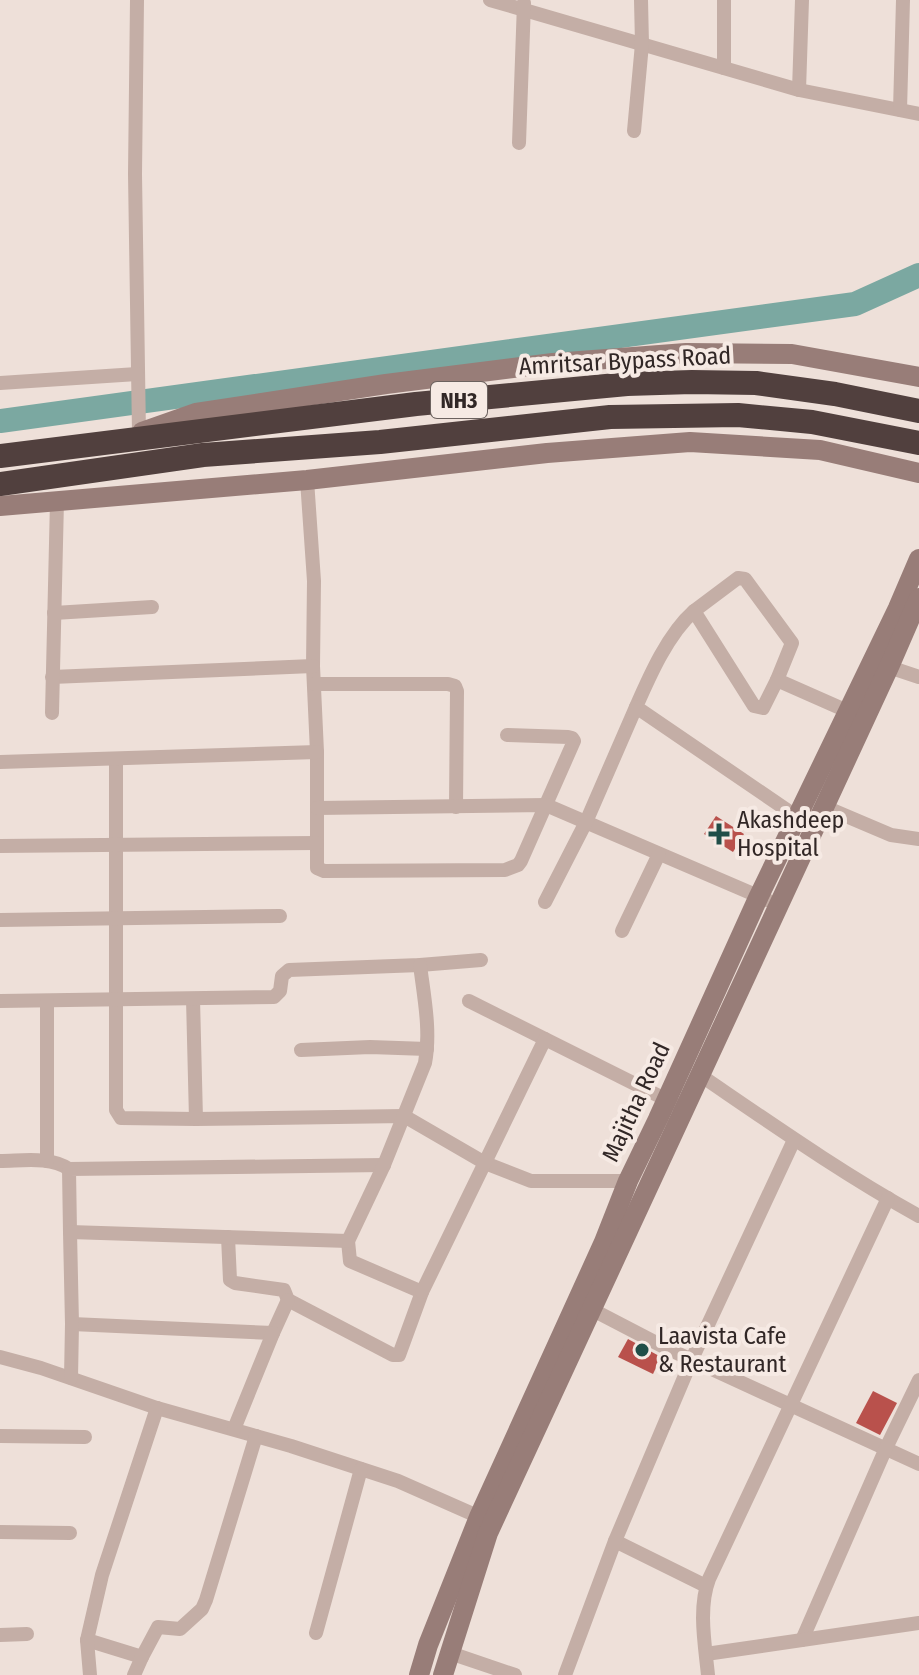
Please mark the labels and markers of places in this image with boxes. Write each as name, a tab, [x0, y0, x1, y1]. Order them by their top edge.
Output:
place label: Akashdeep Hospital	[737, 806, 844, 862]
marker: Akashdeep Hospital	[708, 823, 730, 845]
place label: Laavista Cafe & Restaurant	[658, 1322, 786, 1378]
marker: Laavista Cafe & Restaurant	[633, 1341, 651, 1359]

